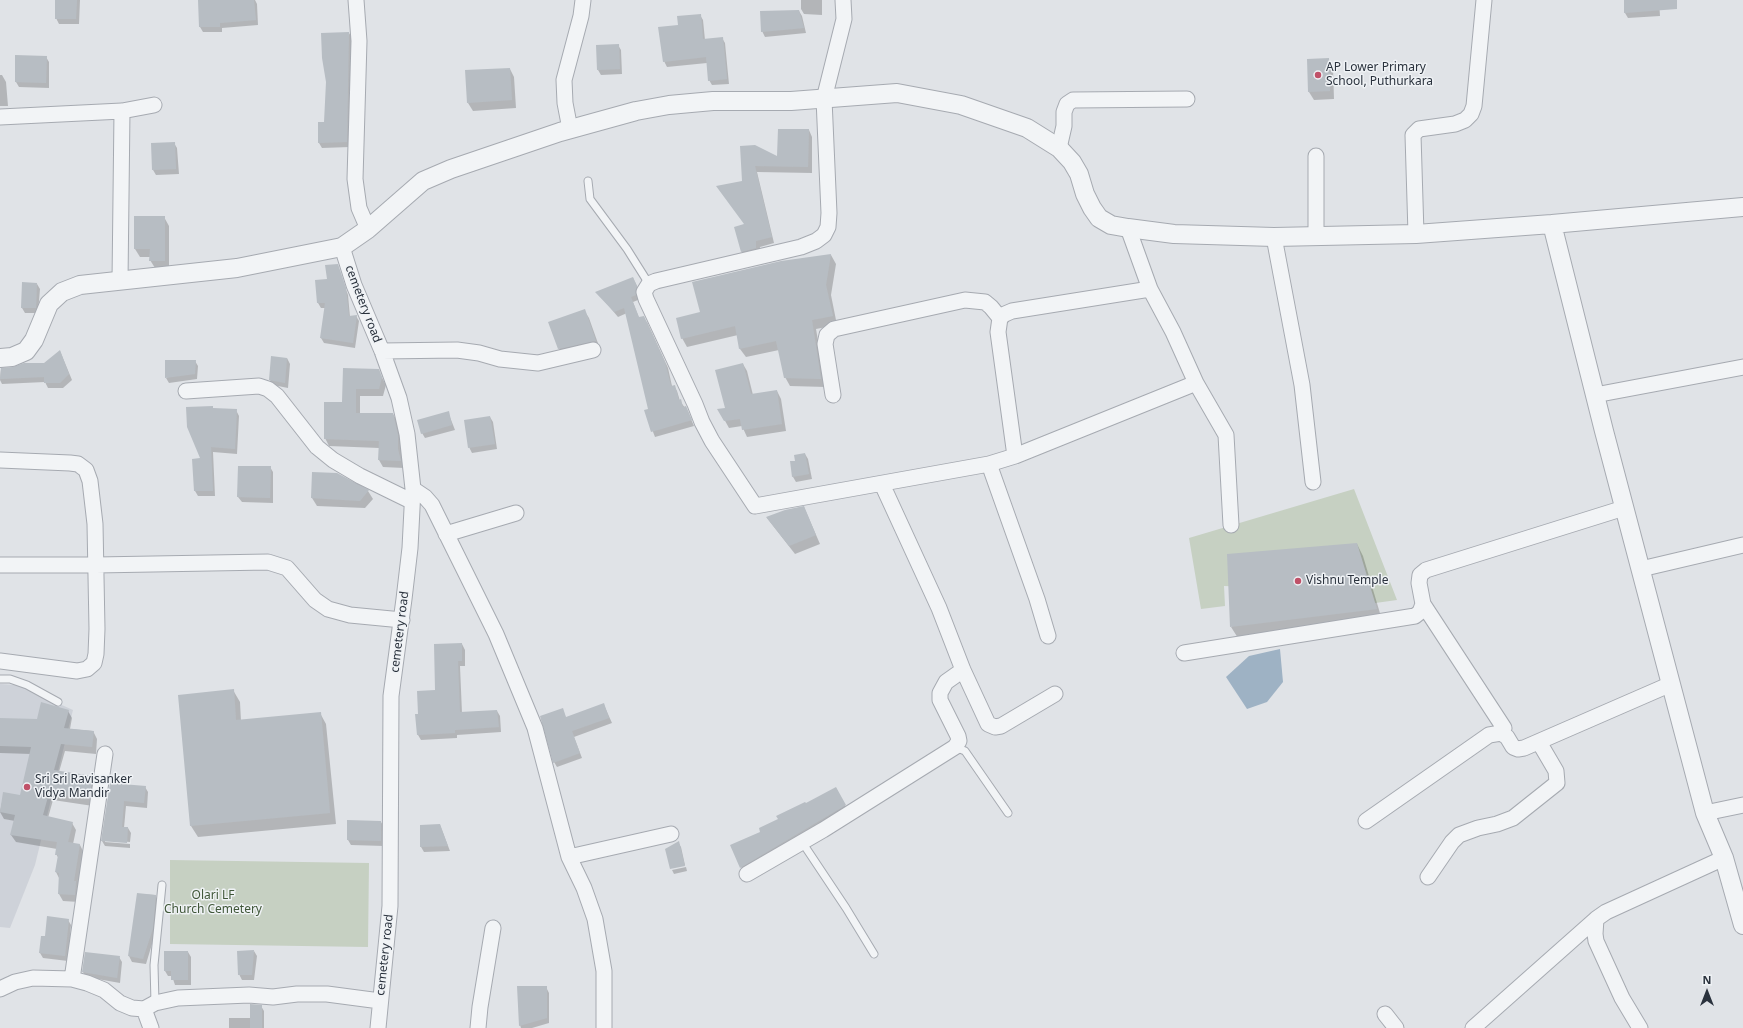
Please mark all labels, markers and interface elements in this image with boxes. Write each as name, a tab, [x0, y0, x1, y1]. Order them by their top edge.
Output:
place label: AP Lower Primary School, Puthurkara	[1326, 61, 1433, 89]
marker: AP Lower Primary School, Puthurkara	[1313, 70, 1323, 80]
street label: cemetery road	[342, 263, 384, 345]
place label: Vishnu Temple	[1306, 574, 1388, 588]
marker: Vishnu Temple	[1293, 576, 1303, 586]
street label: cemetery road	[388, 590, 412, 674]
place label: Sri Sri Ravisanker Vidya Mandir	[35, 773, 132, 801]
marker: Sri Sri Ravisanker Vidya Mandir	[22, 782, 32, 792]
park label: Olari LF Church Cemetery	[164, 889, 262, 917]
street label: cemetery road	[374, 914, 396, 996]
north arrow	[1687, 972, 1727, 1012]
text: N	[1703, 972, 1711, 987]

